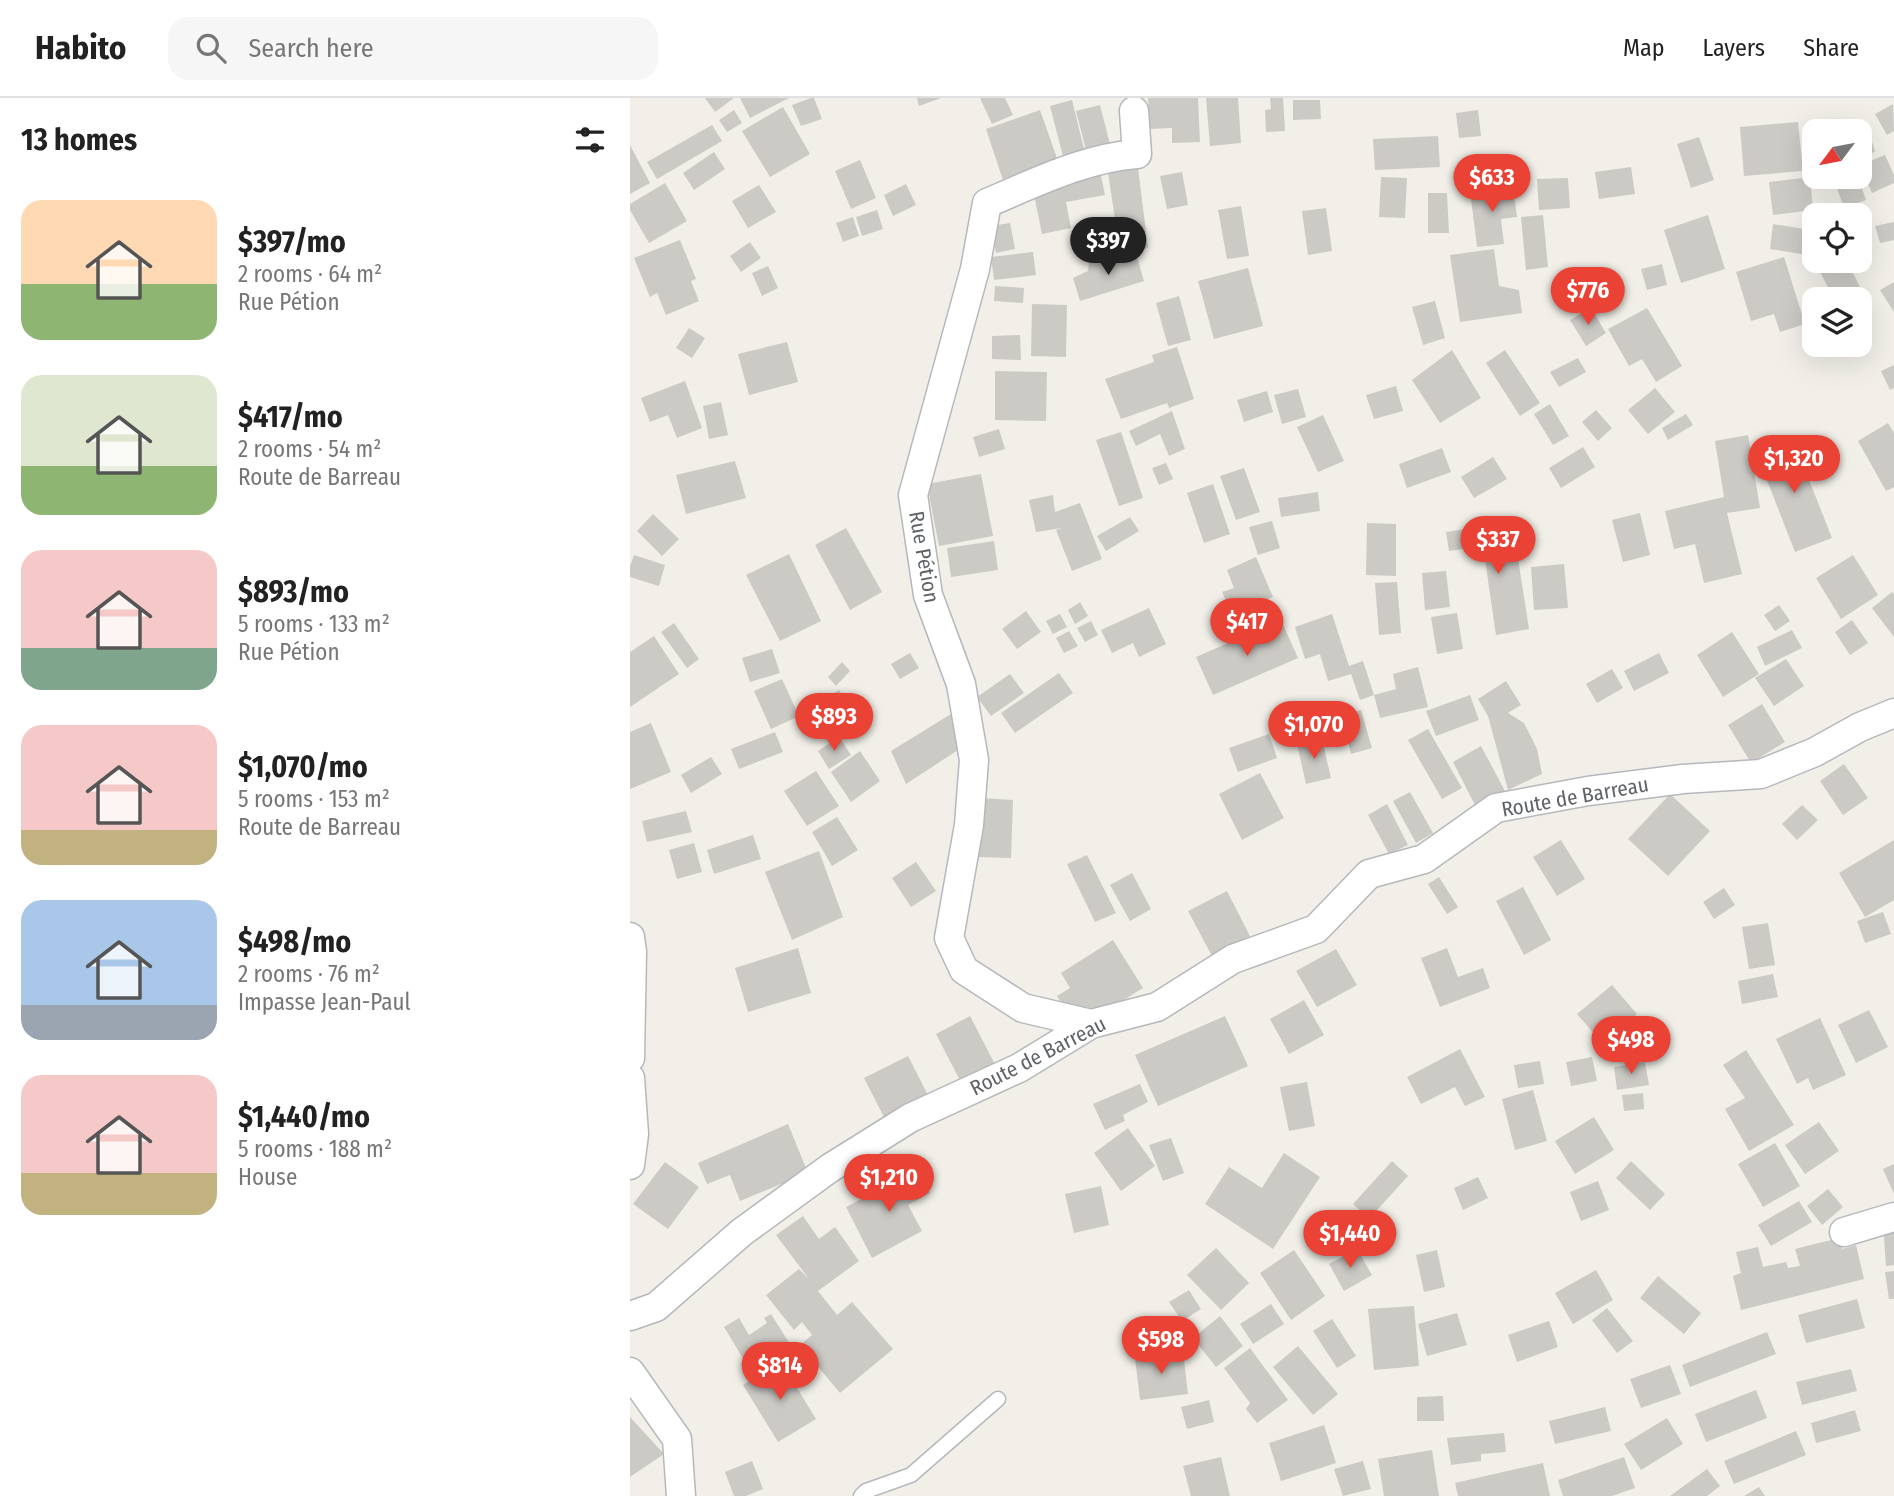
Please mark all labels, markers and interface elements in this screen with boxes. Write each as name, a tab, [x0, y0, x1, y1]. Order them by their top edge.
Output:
search box	[168, 17, 658, 80]
text: Habito	[35, 28, 126, 68]
icon: search	[192, 29, 230, 67]
text: Search here	[248, 33, 374, 64]
text: Map	[1623, 34, 1665, 62]
text: Layers	[1703, 34, 1765, 62]
text: Share	[1803, 34, 1859, 62]
north arrow	[1802, 119, 1872, 189]
map controls	[1802, 119, 1872, 357]
icon: filters	[571, 121, 609, 159]
text: 13 homes	[21, 122, 137, 158]
pin: $633	[1451, 155, 1533, 214]
text: $633	[1469, 163, 1515, 191]
button: locate	[1802, 203, 1872, 273]
pin: $397	[1067, 218, 1149, 277]
text: $397/mo	[238, 224, 346, 260]
text: $397	[1086, 226, 1130, 254]
icon: home	[77, 228, 161, 312]
text: 2 rooms · 64 m²	[238, 260, 382, 288]
pin: $776	[1547, 268, 1629, 327]
text: $776	[1567, 276, 1609, 304]
button: layers	[1802, 287, 1872, 357]
text: Rue Pétion	[238, 288, 340, 316]
text: $417/mo	[238, 399, 343, 435]
icon: home	[77, 403, 161, 487]
text: 2 rooms · 54 m²	[238, 435, 381, 463]
pin: $1,320	[1737, 436, 1851, 495]
text: $1,320	[1764, 444, 1824, 472]
text: Route de Barreau	[238, 463, 401, 491]
street label: Rue Pétion	[903, 509, 945, 605]
pin: $337	[1457, 517, 1539, 576]
text: $337	[1477, 525, 1519, 553]
text: $893/mo	[238, 574, 349, 610]
icon: home	[77, 578, 161, 662]
pin: $417	[1206, 598, 1288, 658]
text: $417	[1226, 607, 1268, 635]
text: 5 rooms · 133 m²	[238, 610, 390, 638]
text: Rue Pétion	[238, 638, 340, 666]
pin: $893	[793, 694, 875, 753]
text: $893	[811, 702, 857, 730]
pin: $1,070	[1257, 702, 1371, 761]
text: $1,070	[1284, 710, 1344, 738]
text: $1,070/mo	[238, 749, 368, 785]
icon: home	[77, 753, 161, 837]
street label: Route de Barreau	[1499, 771, 1651, 823]
text: 5 rooms · 153 m²	[238, 785, 390, 813]
text: Route de Barreau	[238, 813, 401, 841]
text: $498/mo	[238, 924, 351, 960]
icon: home	[77, 928, 161, 1012]
text: 2 rooms · 76 m²	[238, 960, 380, 988]
text: Impasse Jean-Paul	[238, 988, 411, 1016]
street label: Route de Barreau	[966, 1011, 1110, 1101]
pin: $498	[1590, 1016, 1672, 1076]
text: $498	[1608, 1025, 1654, 1053]
text: $1,440/mo	[238, 1099, 370, 1135]
icon: home	[77, 1103, 161, 1187]
text: 5 rooms · 188 m²	[238, 1135, 392, 1163]
pin: $1,210	[832, 1154, 946, 1214]
text: House	[238, 1163, 297, 1191]
text: $1,210	[860, 1163, 918, 1191]
pin: $1,440	[1293, 1210, 1407, 1270]
text: $1,440	[1319, 1219, 1381, 1247]
pin: $598	[1120, 1316, 1202, 1376]
text: $598	[1138, 1325, 1184, 1353]
pin: $814	[739, 1342, 821, 1402]
text: $814	[758, 1351, 802, 1379]

